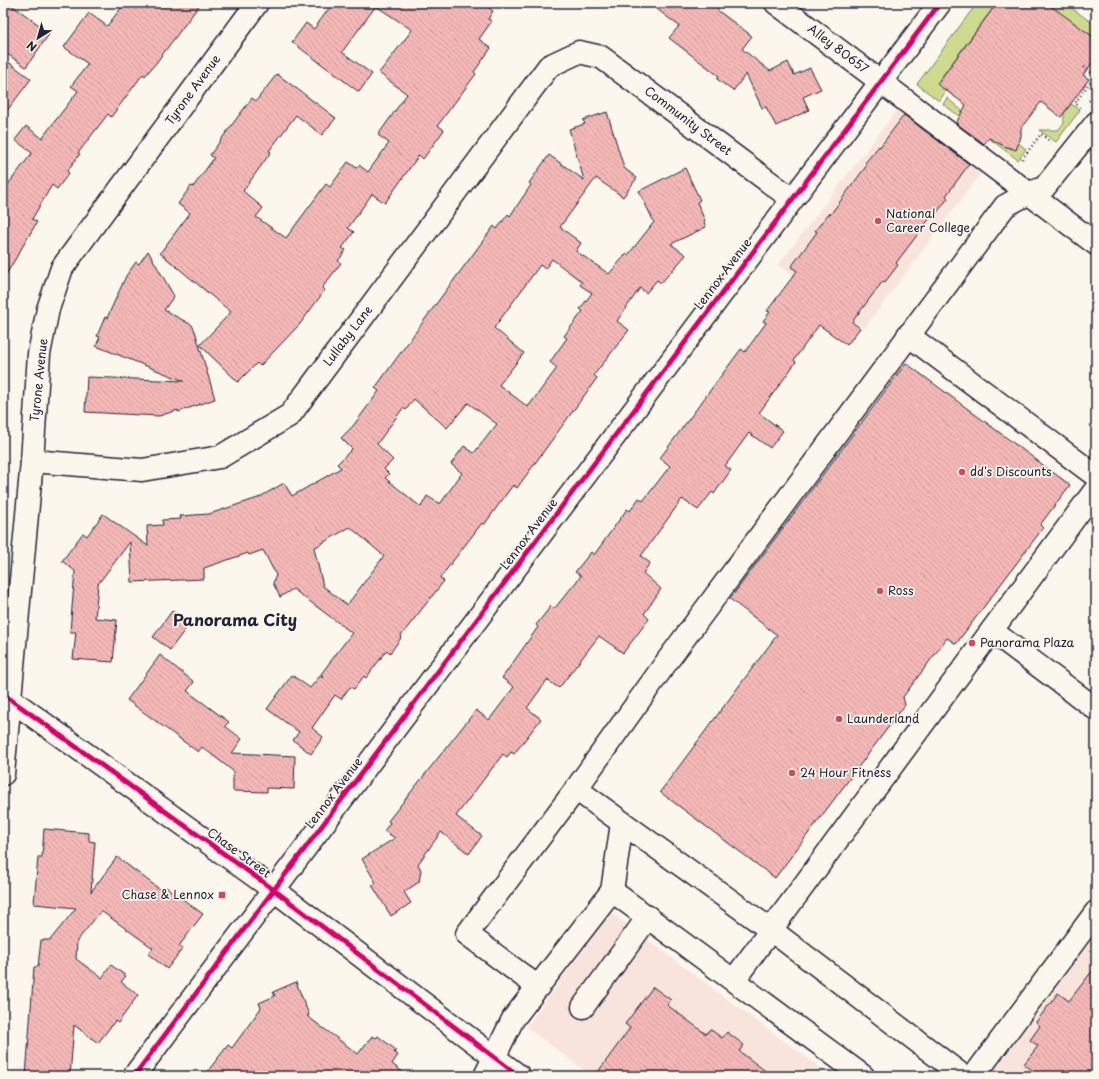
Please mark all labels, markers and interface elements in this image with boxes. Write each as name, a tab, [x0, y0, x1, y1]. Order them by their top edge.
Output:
north arrow	[18, 18, 58, 58]
street label: Alley 80657	[804, 19, 873, 77]
text: N	[23, 37, 40, 56]
street label: Tyrone Avenue	[160, 50, 224, 128]
street label: Community Street	[641, 81, 736, 159]
place label: National Career College	[886, 204, 971, 236]
marker: National Career College	[873, 216, 883, 226]
street label: Lennox Avenue	[689, 234, 755, 313]
street label: Lullaby Lane	[318, 301, 376, 369]
street label: Tyrone Avenue	[25, 337, 51, 422]
place label: dd's Discounts	[970, 462, 1052, 480]
marker: dd's Discounts	[957, 467, 967, 477]
street label: Lennox Avenue	[495, 494, 561, 573]
place label: Ross	[888, 581, 914, 599]
marker: Ross	[875, 586, 885, 596]
district label: Panorama City	[173, 607, 297, 631]
place label: Panorama Plaza	[980, 633, 1075, 651]
marker: Panorama Plaza	[967, 638, 977, 648]
place label: Launderland	[847, 709, 920, 727]
marker: Launderland	[834, 714, 844, 724]
street label: Lennox Avenue	[300, 753, 366, 832]
place label: 24 Hour Fitness	[800, 763, 891, 781]
marker: 24 Hour Fitness	[787, 768, 797, 778]
street label: Chase Street	[204, 823, 275, 882]
place label: Chase & Lennox	[122, 885, 214, 903]
marker: Chase & Lennox	[217, 890, 227, 900]

